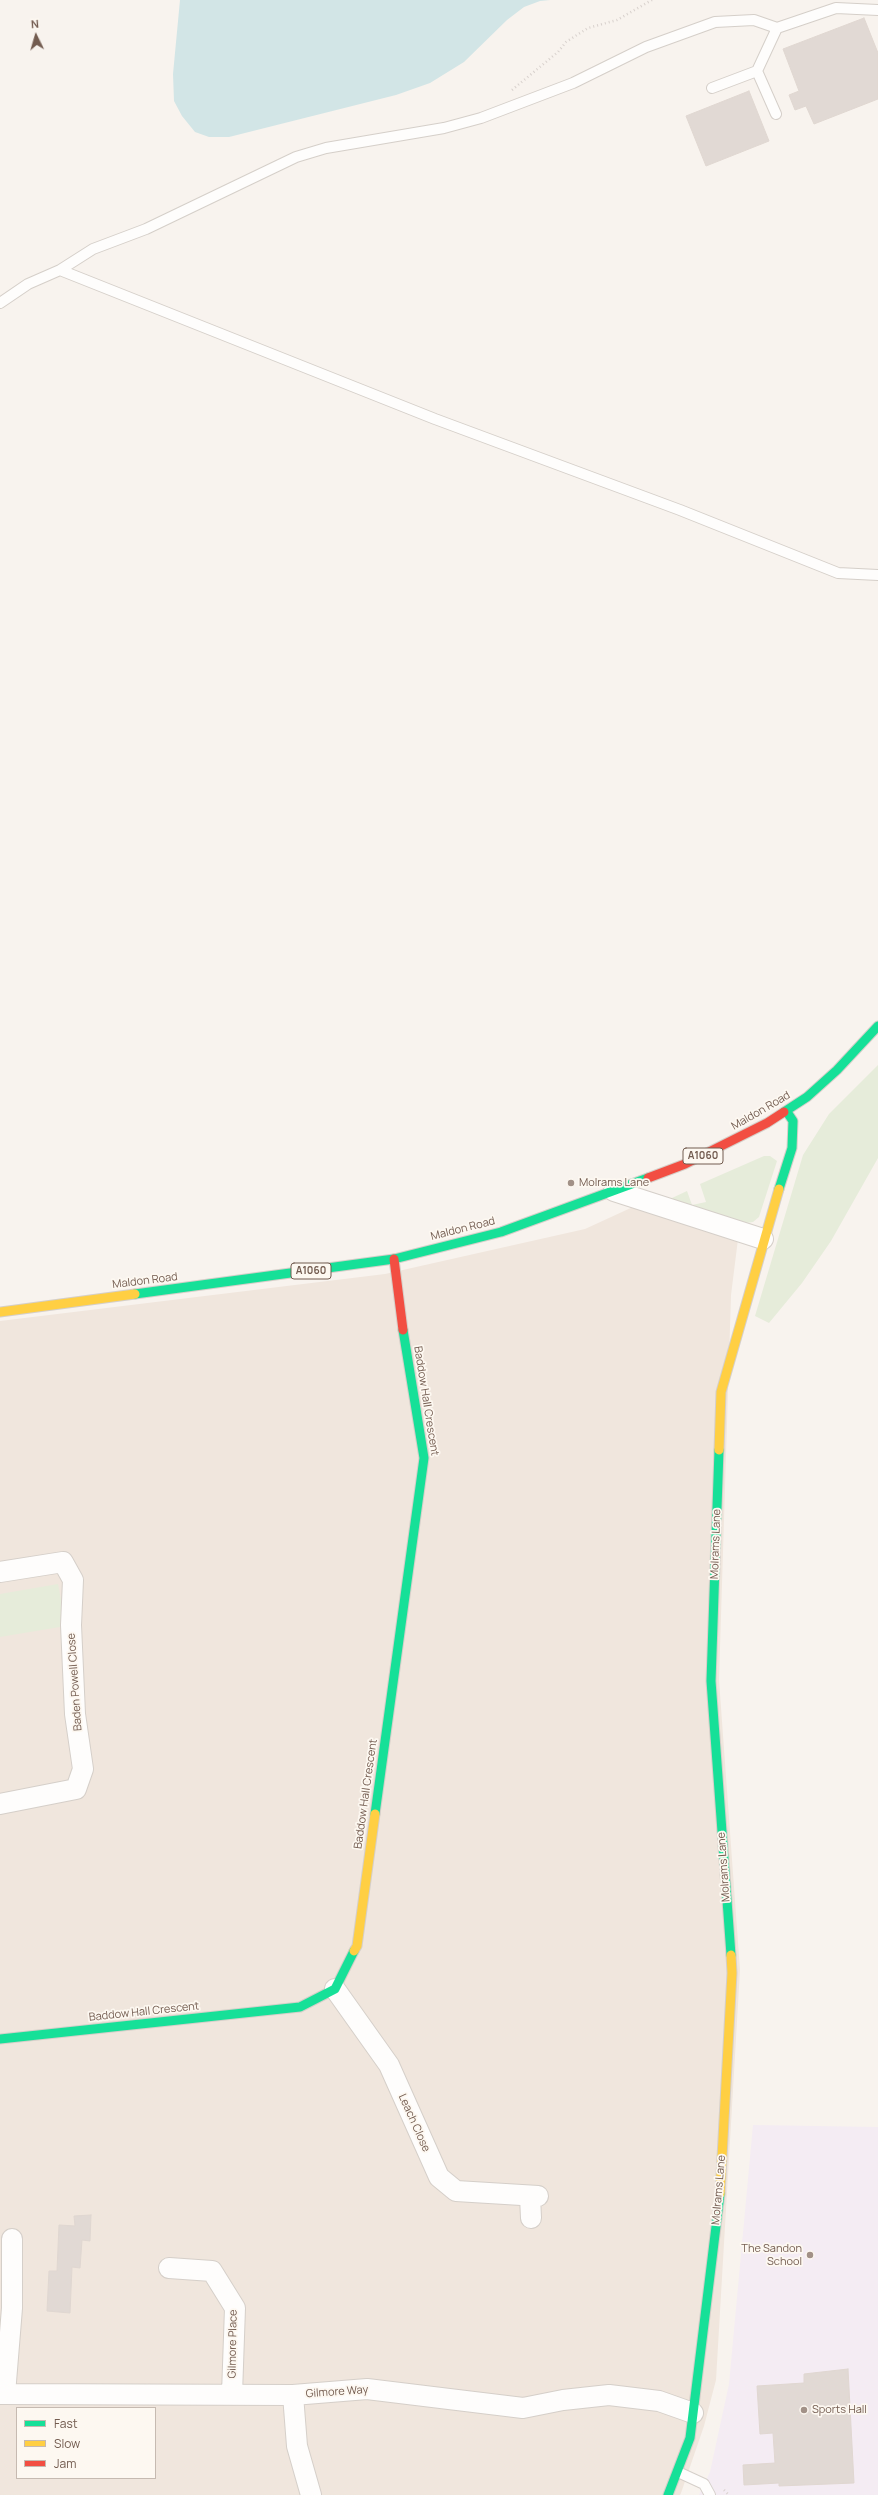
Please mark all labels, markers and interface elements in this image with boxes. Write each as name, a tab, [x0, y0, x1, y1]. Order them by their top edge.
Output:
north arrow	[16, 16, 56, 56]
text: N	[30, 16, 40, 31]
street label: Maldon Road	[729, 1089, 793, 1133]
road number: A1060	[683, 1148, 723, 1164]
place label: Molrams Lane	[579, 1176, 649, 1190]
marker: Molrams Lane	[566, 1178, 576, 1188]
street label: Maldon Road	[430, 1215, 496, 1243]
road number: A1060	[291, 1263, 331, 1279]
street label: Maldon Road	[112, 1270, 178, 1292]
street label: Baddow Hall Crescent	[411, 1345, 441, 1457]
street label: Molrams Lane	[708, 1509, 724, 1579]
street label: Baden Powell Close	[65, 1632, 85, 1732]
street label: Baddow Hall Crescent	[352, 1738, 380, 1850]
street label: Molrams Lane	[715, 1832, 733, 1902]
street label: Baddow Hall Crescent	[88, 2000, 200, 2024]
street label: Leach Close	[395, 2092, 433, 2154]
street label: Molrams Lane	[709, 2154, 729, 2226]
place label: The Sandon School	[741, 2242, 802, 2268]
marker: The Sandon School	[805, 2250, 815, 2260]
street label: Gilmore Place	[226, 2309, 240, 2379]
street label: Gilmore Way	[305, 2383, 369, 2401]
place label: Sports Hall	[812, 2403, 867, 2417]
marker: Sports Hall	[799, 2405, 809, 2415]
legend	[16, 2407, 156, 2479]
text: Fast	[54, 2415, 78, 2432]
text: Slow	[54, 2435, 80, 2452]
text: Jam	[54, 2455, 76, 2472]

